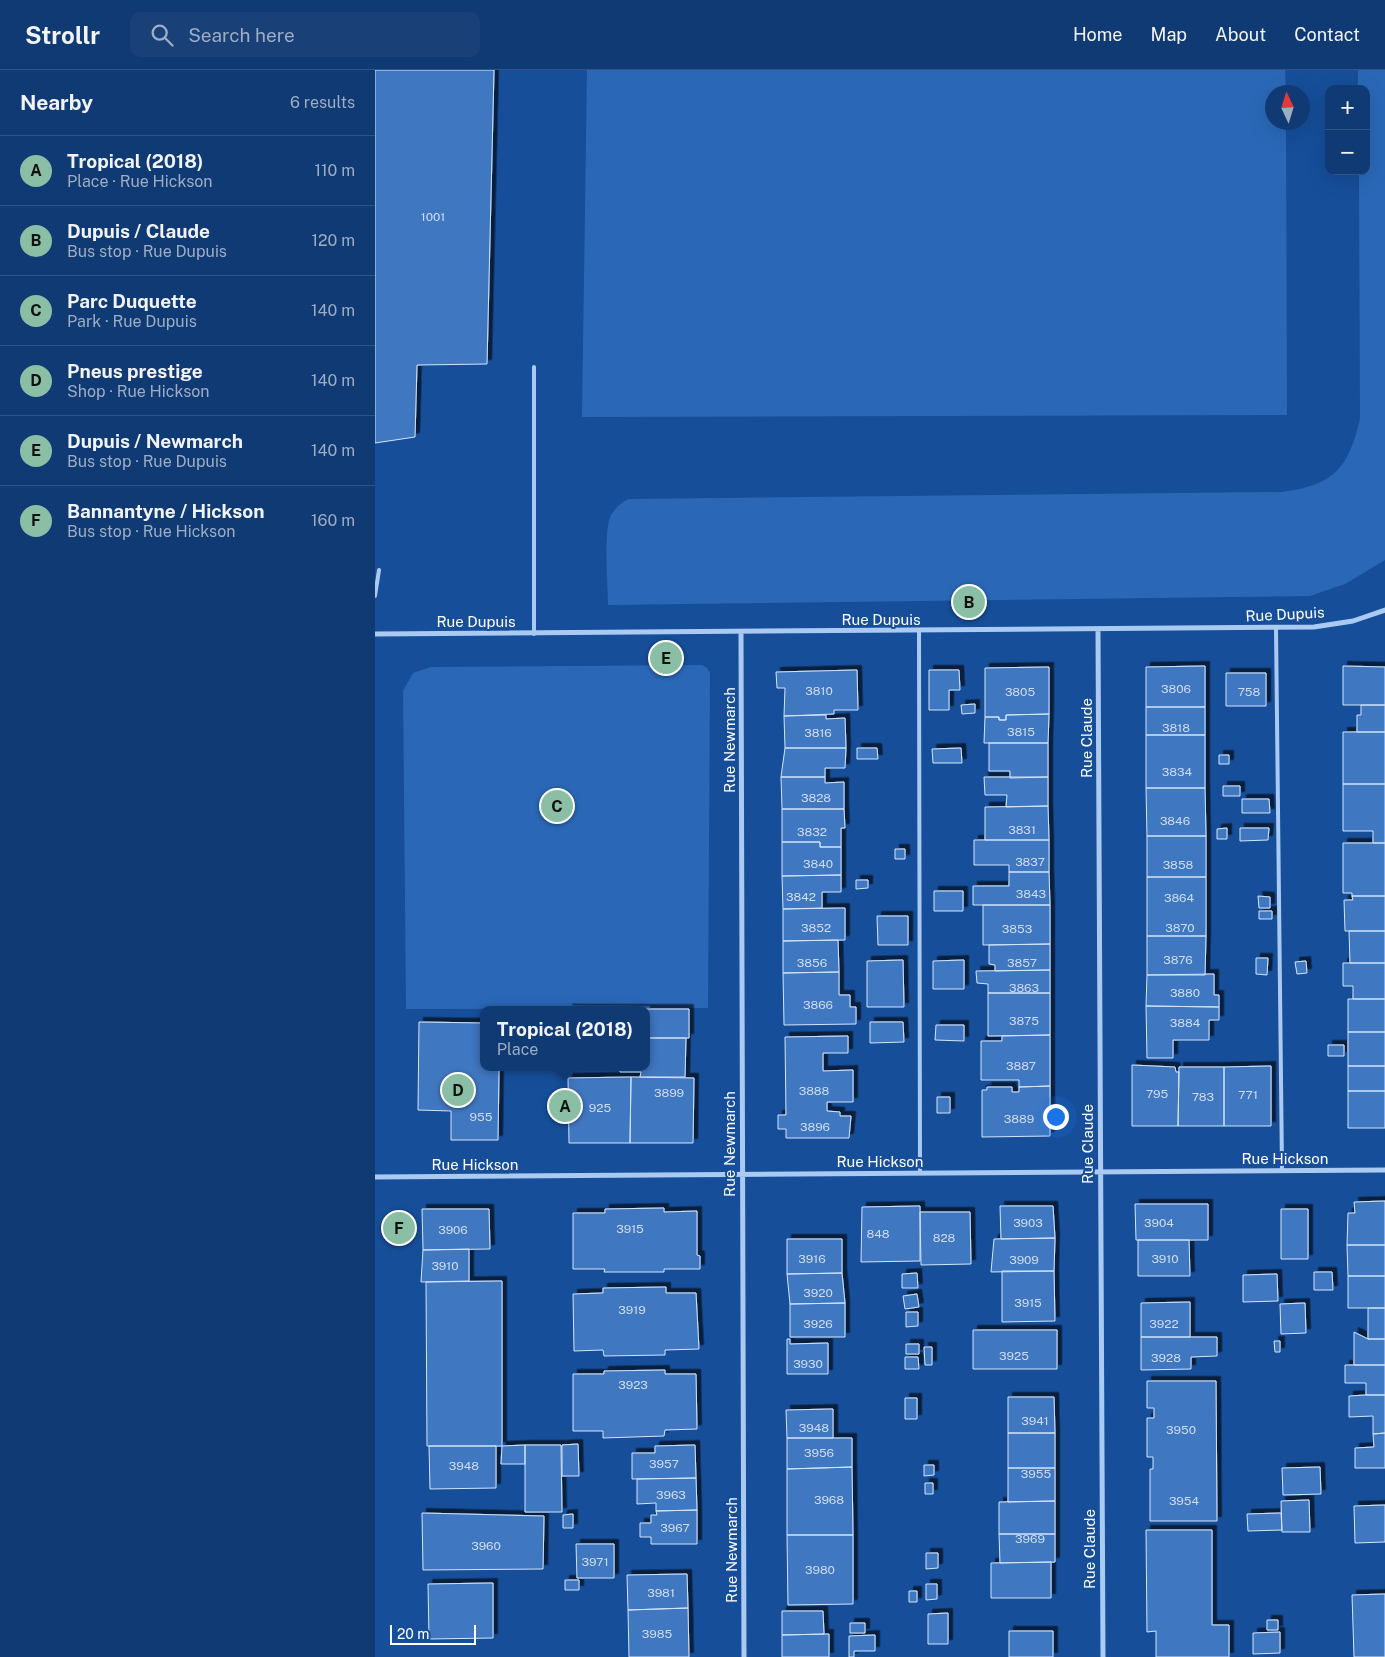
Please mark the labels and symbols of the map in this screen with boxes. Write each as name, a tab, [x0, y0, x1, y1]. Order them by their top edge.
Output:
north arrow	[1265, 85, 1310, 130]
house number: 1001	[421, 210, 445, 224]
pin: B	[953, 583, 985, 621]
street label: Rue Dupuis	[1245, 603, 1325, 625]
street label: Rue Dupuis	[842, 611, 921, 628]
street label: Rue Dupuis	[437, 613, 516, 630]
pin: E	[650, 639, 682, 677]
house number: 3806	[1161, 682, 1191, 696]
house number: 3810	[805, 684, 833, 698]
house number: 3805	[1005, 685, 1035, 699]
house number: 758	[1238, 685, 1261, 699]
street label: Rue Newmarch	[721, 687, 738, 793]
street label: Rue Claude	[1078, 698, 1095, 778]
house number: 3818	[1162, 721, 1190, 735]
house number: 3815	[1007, 725, 1035, 739]
house number: 3816	[804, 726, 832, 740]
house number: 3834	[1162, 765, 1193, 779]
pin: C	[541, 787, 573, 825]
house number: 3828	[801, 791, 831, 805]
house number: 3846	[1160, 814, 1190, 828]
house number: 3831	[1008, 823, 1036, 837]
house number: 3832	[797, 825, 827, 839]
house number: 3837	[1015, 855, 1045, 869]
house number: 3840	[803, 857, 833, 871]
house number: 3858	[1163, 858, 1194, 872]
house number: 3843	[1016, 887, 1046, 901]
house number: 3842	[786, 890, 816, 904]
house number: 3864	[1164, 891, 1195, 905]
house number: 3852	[801, 921, 831, 935]
house number: 3870	[1165, 921, 1195, 935]
house number: 3853	[1002, 922, 1032, 936]
house number: 3876	[1163, 953, 1193, 967]
house number: 3856	[797, 956, 827, 970]
house number: 3857	[1007, 956, 1037, 970]
house number: 3863	[1009, 981, 1039, 995]
house number: 3880	[1170, 986, 1200, 1000]
house number: 3866	[803, 998, 833, 1012]
house number: 3875	[1009, 1014, 1039, 1028]
house number: 3884	[1170, 1016, 1201, 1030]
house number: 3887	[1006, 1059, 1036, 1073]
pin: D	[442, 1071, 474, 1109]
house number: 3888	[799, 1084, 830, 1098]
house number: 3899	[654, 1086, 684, 1100]
pin: A	[549, 1087, 581, 1125]
house number: 795	[1146, 1087, 1168, 1101]
house number: 771	[1238, 1088, 1258, 1102]
house number: 783	[1192, 1090, 1214, 1104]
street label: Rue Newmarch	[721, 1091, 738, 1197]
house number: 925	[589, 1101, 611, 1115]
your location	[1043, 1104, 1069, 1130]
street label: Rue Claude	[1079, 1104, 1096, 1184]
house number: 955	[470, 1110, 493, 1124]
house number: 3889	[1004, 1112, 1034, 1126]
house number: 3896	[800, 1120, 830, 1134]
street label: Rue Hickson	[1241, 1150, 1329, 1167]
street label: Rue Hickson	[836, 1153, 924, 1170]
street label: Rue Hickson	[431, 1156, 519, 1173]
pin: F	[383, 1209, 415, 1247]
house number: 3903	[1013, 1216, 1043, 1230]
house number: 3904	[1144, 1216, 1174, 1230]
house number: 3915	[616, 1222, 644, 1236]
house number: 3906	[438, 1223, 468, 1237]
house number: 848	[866, 1227, 890, 1241]
house number: 828	[933, 1231, 956, 1245]
house number: 3916	[798, 1252, 826, 1266]
house number: 3910	[1151, 1252, 1179, 1266]
house number: 3909	[1009, 1253, 1039, 1267]
house number: 3910	[431, 1259, 459, 1273]
house number: 3920	[803, 1286, 833, 1300]
house number: 3915	[1014, 1296, 1042, 1310]
house number: 3919	[618, 1303, 646, 1317]
house number: 3926	[803, 1317, 833, 1331]
house number: 3922	[1149, 1317, 1179, 1331]
house number: 3925	[999, 1349, 1029, 1363]
house number: 3928	[1151, 1351, 1181, 1365]
house number: 3930	[793, 1357, 823, 1371]
house number: 3923	[618, 1378, 648, 1392]
house number: 3941	[1021, 1414, 1049, 1428]
house number: 3948	[799, 1421, 829, 1435]
house number: 3950	[1166, 1423, 1196, 1437]
house number: 3956	[804, 1446, 834, 1460]
house number: 3957	[649, 1457, 679, 1471]
house number: 3948	[449, 1459, 479, 1473]
house number: 3955	[1021, 1467, 1051, 1481]
house number: 3963	[656, 1488, 686, 1502]
house number: 3968	[814, 1493, 844, 1507]
house number: 3954	[1169, 1494, 1200, 1508]
street label: Rue Newmarch	[723, 1497, 740, 1603]
street label: Rue Claude	[1081, 1509, 1098, 1589]
house number: 3967	[660, 1521, 690, 1535]
house number: 3969	[1015, 1532, 1045, 1546]
house number: 3960	[471, 1539, 501, 1553]
house number: 3971	[581, 1555, 609, 1569]
house number: 3980	[805, 1563, 835, 1577]
house number: 3981	[647, 1586, 675, 1600]
scale bar	[390, 1622, 476, 1645]
house number: 3985	[642, 1627, 672, 1641]

